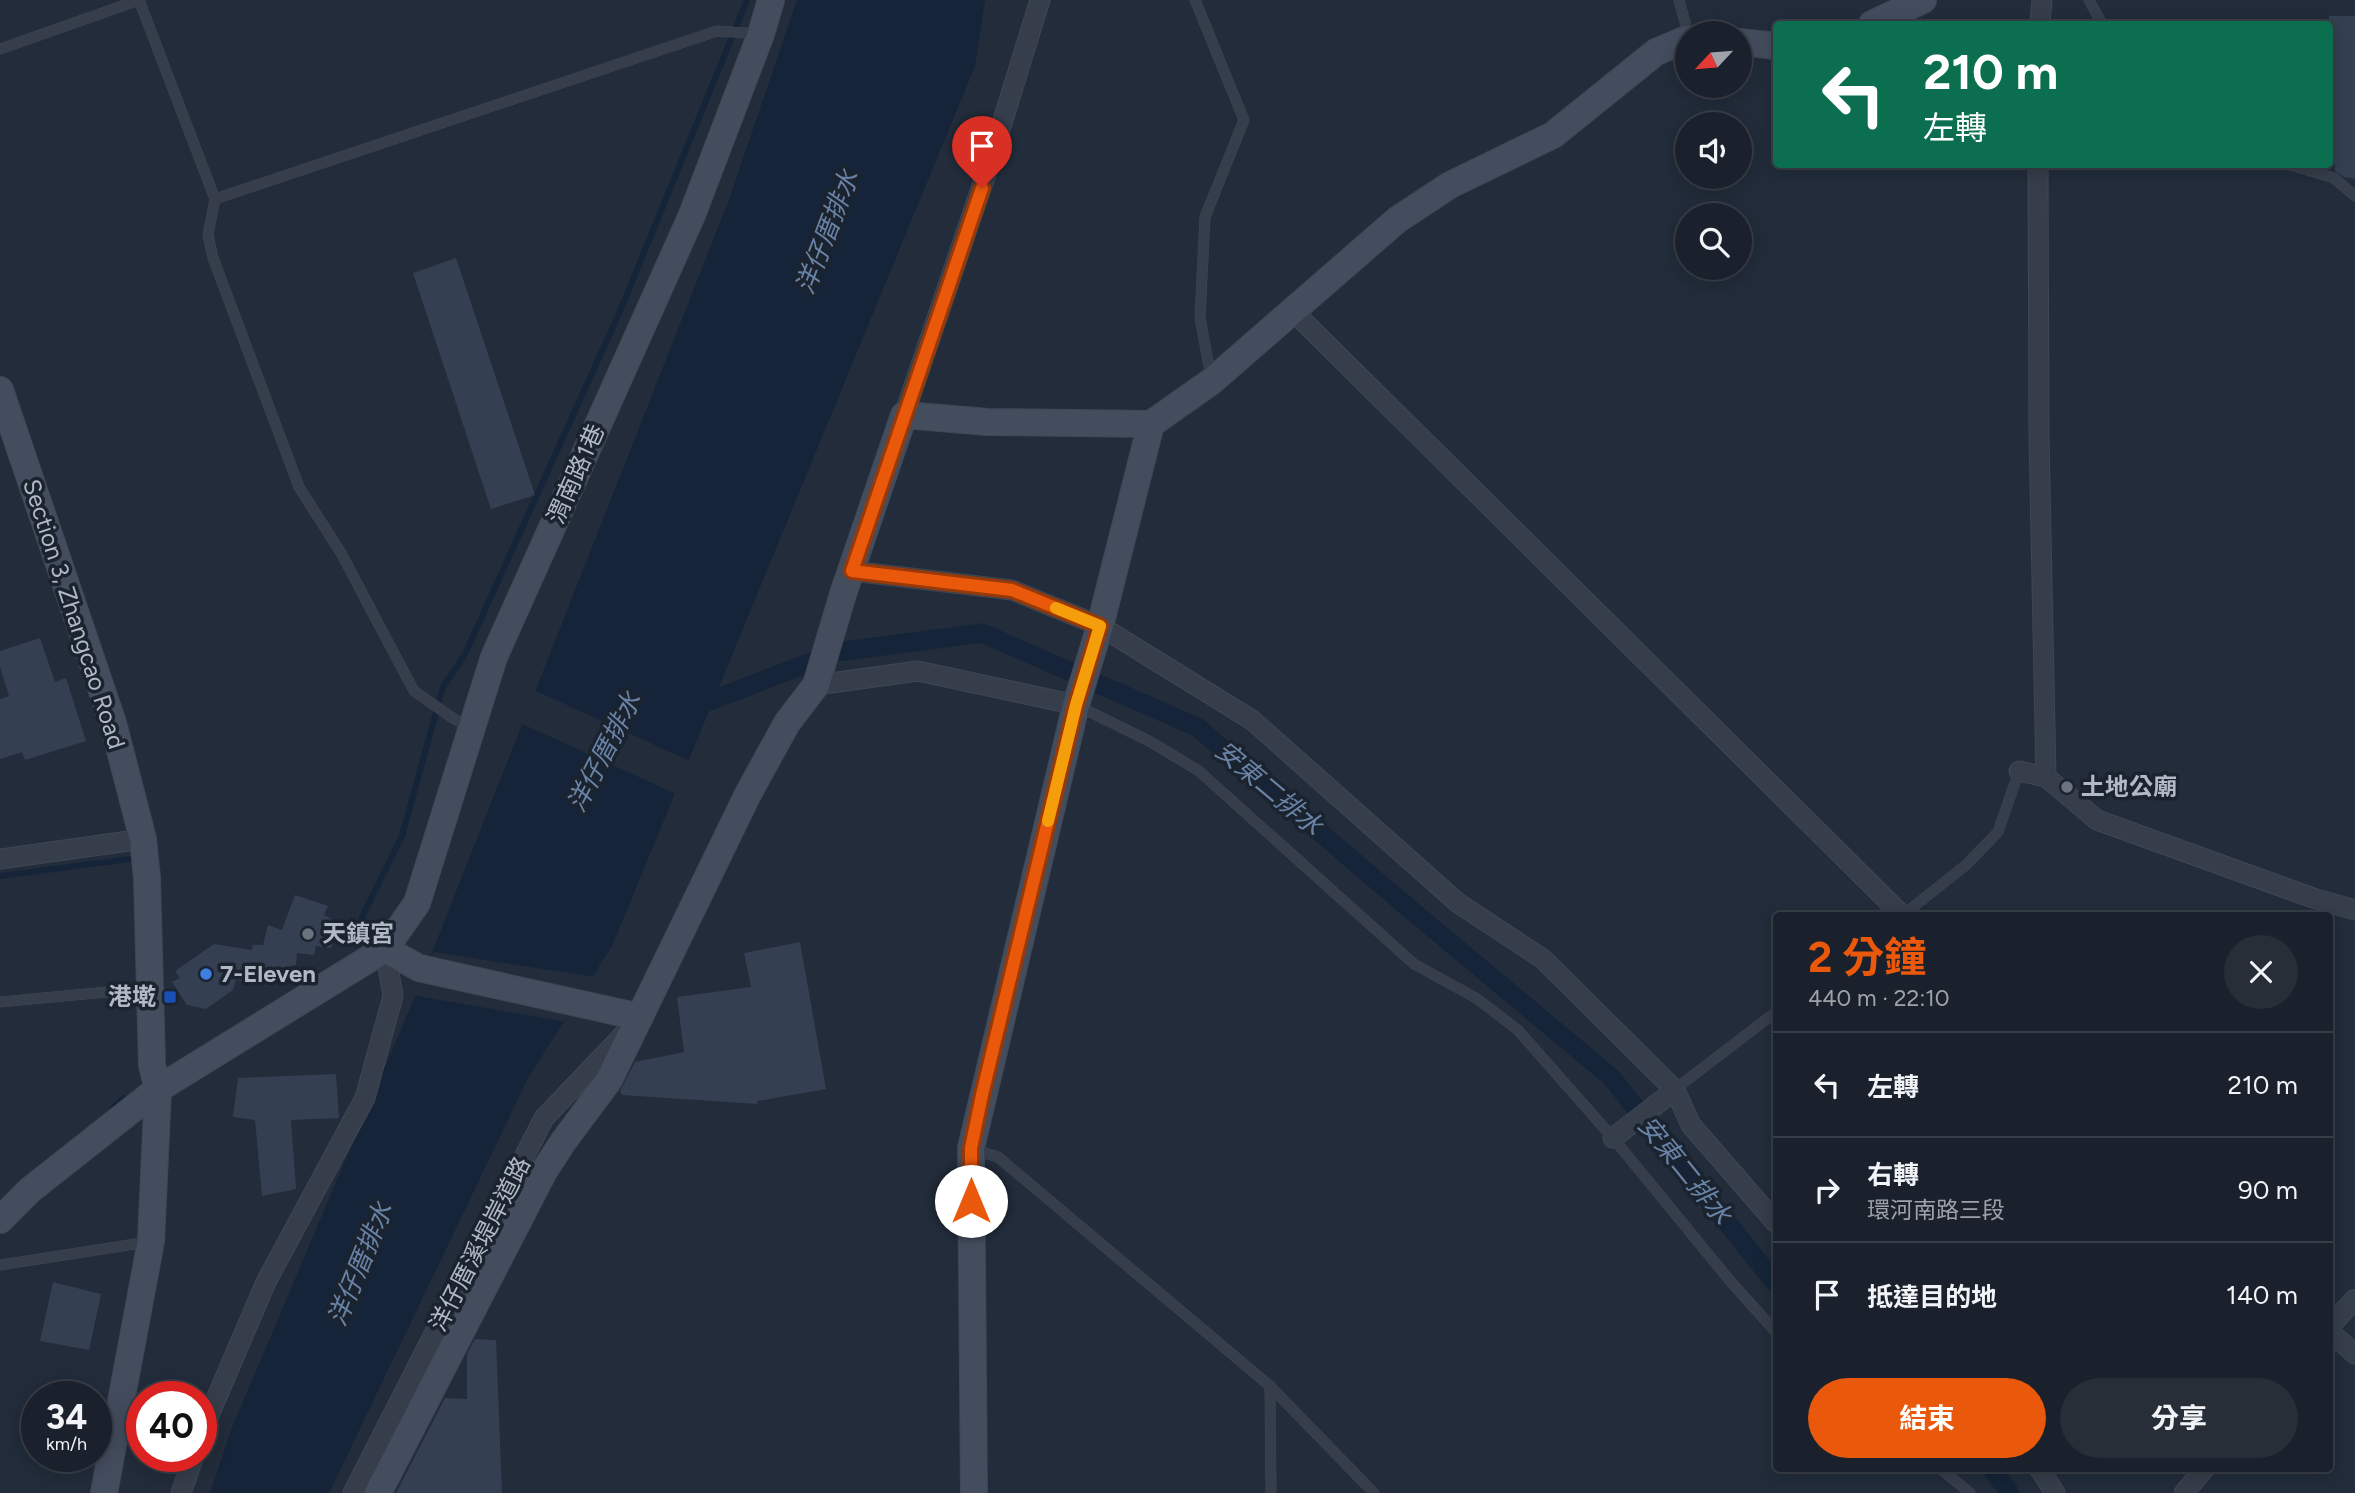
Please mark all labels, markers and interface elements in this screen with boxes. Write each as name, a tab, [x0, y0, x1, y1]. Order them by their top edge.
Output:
north arrow	[1675, 21, 1752, 98]
map controls	[1675, 21, 1752, 280]
text: 210 m	[1923, 42, 2058, 101]
icon: left	[1808, 49, 1899, 140]
text: 左轉	[1923, 109, 1987, 147]
button: sound	[1675, 112, 1752, 189]
pin	[952, 116, 1012, 188]
icon: arrive	[963, 127, 1001, 165]
water label: 洋仔厝排水	[789, 165, 866, 298]
button: search	[1675, 203, 1752, 280]
street label: 渭南路1巷	[541, 420, 610, 528]
street label: Section 3, Zhangcao Road	[17, 475, 132, 752]
water label: 洋仔厝排水	[560, 686, 648, 817]
water label: 安東二排水	[1209, 734, 1330, 843]
place label: 土地公廟	[2081, 772, 2177, 801]
marker: 土地公廟	[2059, 779, 2075, 795]
place label: 天鎮宮	[322, 919, 394, 948]
marker: 天鎮宮	[300, 926, 316, 942]
text: 2 分鐘	[1808, 932, 1926, 983]
button: close	[2224, 935, 2298, 1009]
place label: 7-Eleven	[220, 959, 316, 988]
marker: 7-Eleven	[198, 966, 214, 982]
place label: 港墘	[108, 982, 156, 1011]
text: 440 m · 22:10	[1808, 984, 1950, 1012]
marker: 港墘	[162, 989, 178, 1005]
icon: left	[1808, 1066, 1846, 1104]
text: 210 m	[2228, 1069, 2298, 1101]
text: 左轉	[1867, 1071, 1919, 1103]
water label: 安東二排水	[1632, 1109, 1739, 1231]
street label: 洋仔厝溪堤岸道路	[423, 1152, 536, 1336]
text: 右轉	[1867, 1159, 1919, 1191]
position arrow	[934, 1164, 1008, 1238]
icon: right	[1808, 1171, 1846, 1209]
text: 90 m	[2238, 1174, 2298, 1206]
text: 環河南路三段	[1867, 1196, 2005, 1224]
water label: 洋仔厝排水	[321, 1197, 400, 1330]
icon: arrive	[1808, 1276, 1846, 1314]
text: 140 m	[2226, 1279, 2298, 1311]
text: 抵達目的地	[1867, 1281, 1997, 1313]
button: 結束	[1808, 1378, 2046, 1458]
button: 分享	[2060, 1378, 2298, 1458]
speed limit sign: 40	[126, 1381, 217, 1472]
text: 34	[46, 1396, 87, 1438]
text: km/h	[46, 1433, 87, 1455]

